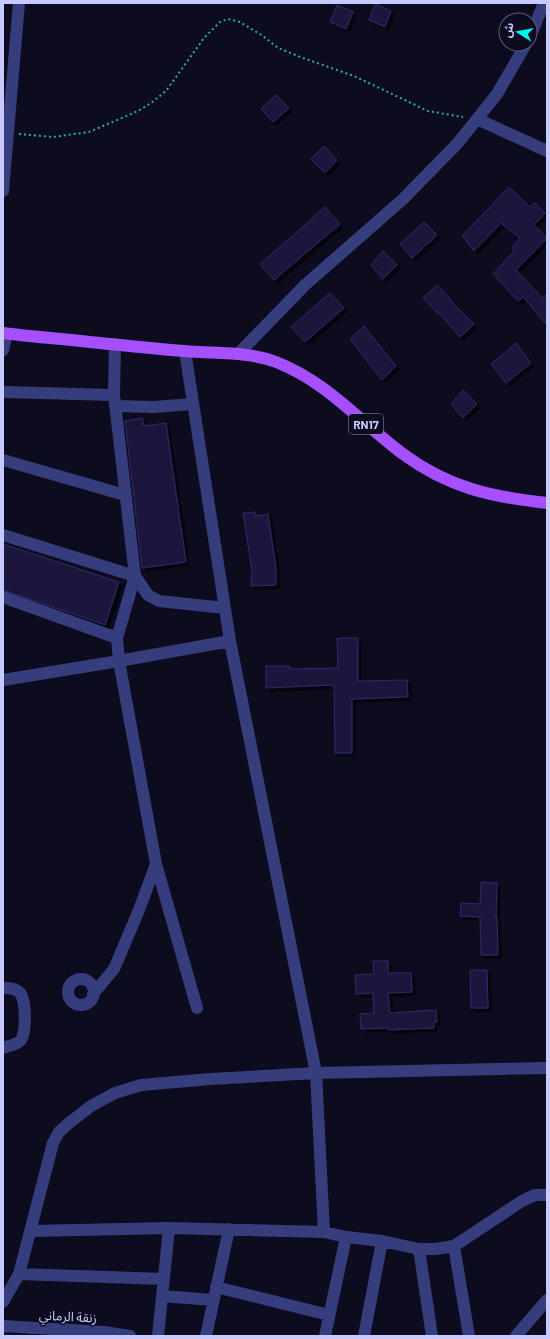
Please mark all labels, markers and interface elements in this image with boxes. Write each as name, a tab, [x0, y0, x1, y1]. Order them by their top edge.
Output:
north arrow	[498, 12, 538, 52]
text: ش	[500, 21, 516, 39]
road number: RN17	[349, 414, 383, 434]
street label: زنقة الرماني	[38, 1306, 97, 1329]

